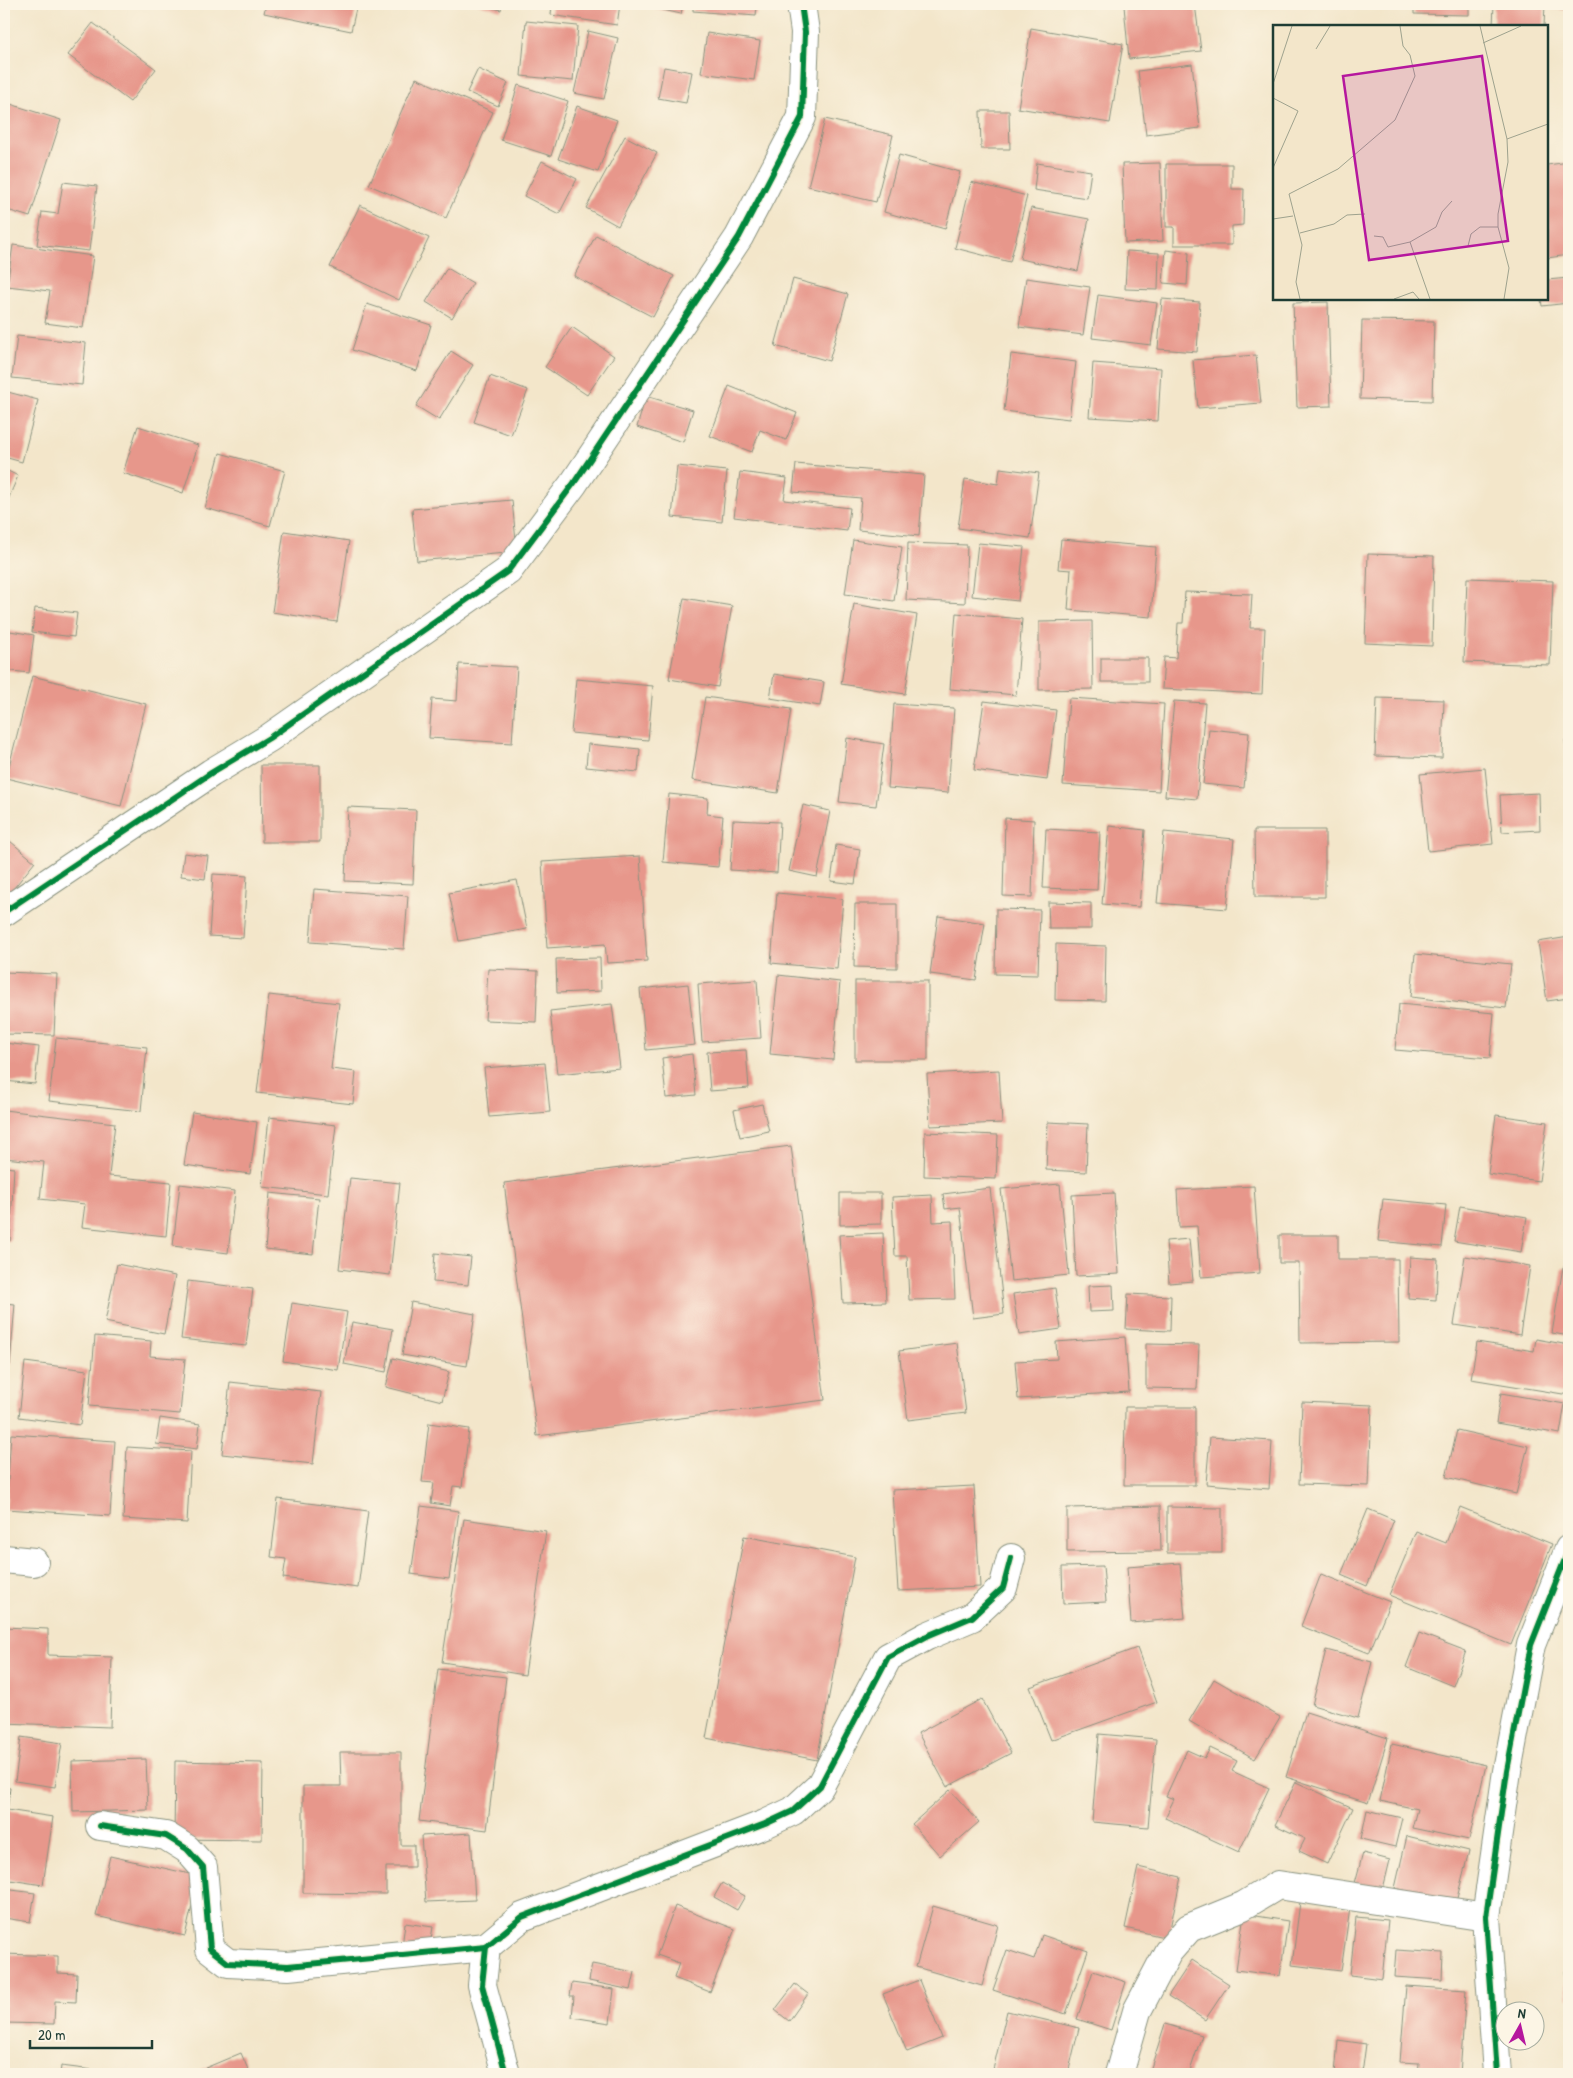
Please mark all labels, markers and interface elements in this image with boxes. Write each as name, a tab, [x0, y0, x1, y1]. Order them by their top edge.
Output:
inset map	[1273, 25, 1548, 300]
north arrow	[1496, 2000, 1546, 2050]
text: N	[1517, 2003, 1527, 2023]
scale bar	[30, 2018, 152, 2050]
text: 20 m	[38, 2024, 65, 2045]

